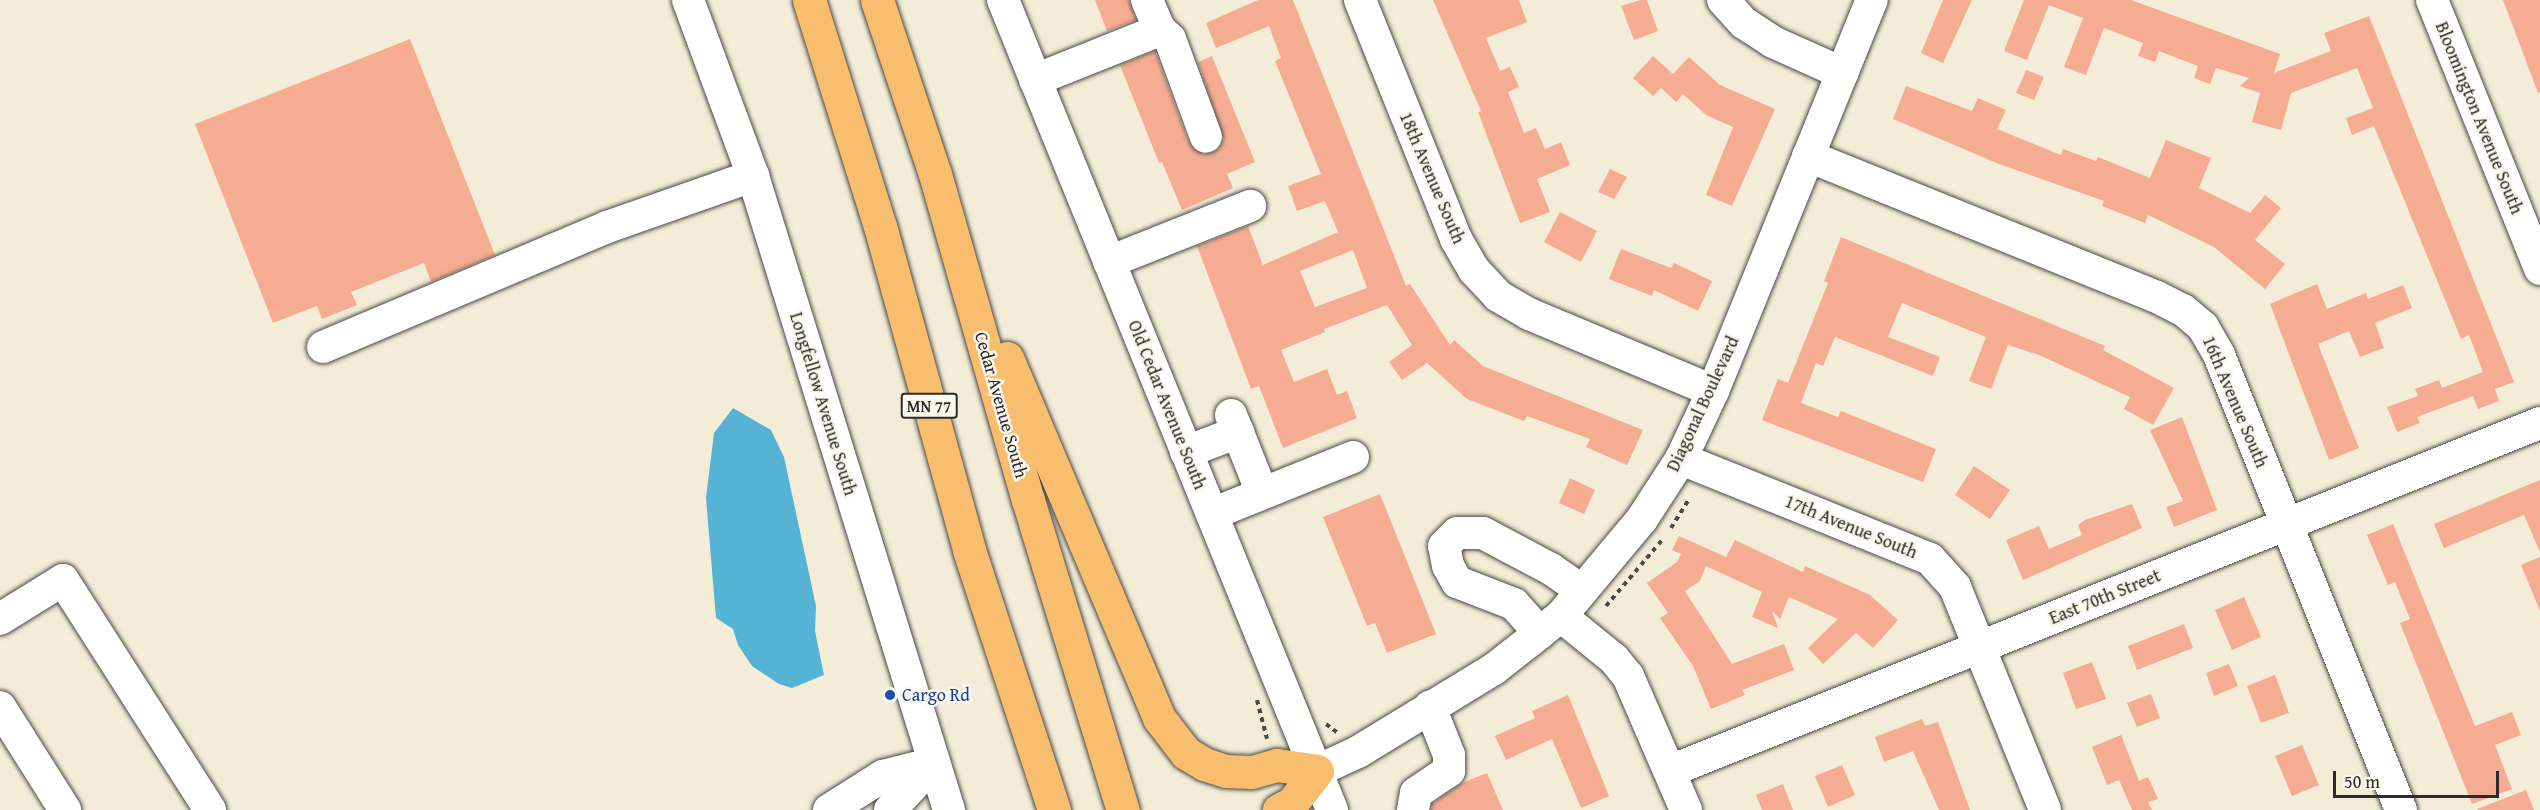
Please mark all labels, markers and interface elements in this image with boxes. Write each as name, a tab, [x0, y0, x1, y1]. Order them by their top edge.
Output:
street label: Bloomington Avenue South	[2430, 19, 2528, 217]
street label: 18th Avenue South	[1394, 109, 1470, 247]
street label: Longfellow Avenue South	[785, 310, 861, 498]
street label: Old Cedar Avenue South	[1123, 317, 1211, 493]
street label: Cedar Avenue South	[970, 329, 1032, 481]
street label: Diagonal Boulevard	[1662, 333, 1744, 475]
street label: 16th Avenue South	[2197, 333, 2273, 471]
road number: MN 77	[900, 393, 958, 419]
street label: 17th Avenue South	[1781, 491, 1921, 563]
street label: East 70th Street	[2046, 565, 2164, 629]
place label: Cargo Rd	[902, 684, 970, 706]
marker: Cargo Rd	[883, 688, 897, 702]
scale bar	[2336, 759, 2502, 797]
text: 50 m	[2344, 768, 2380, 795]

